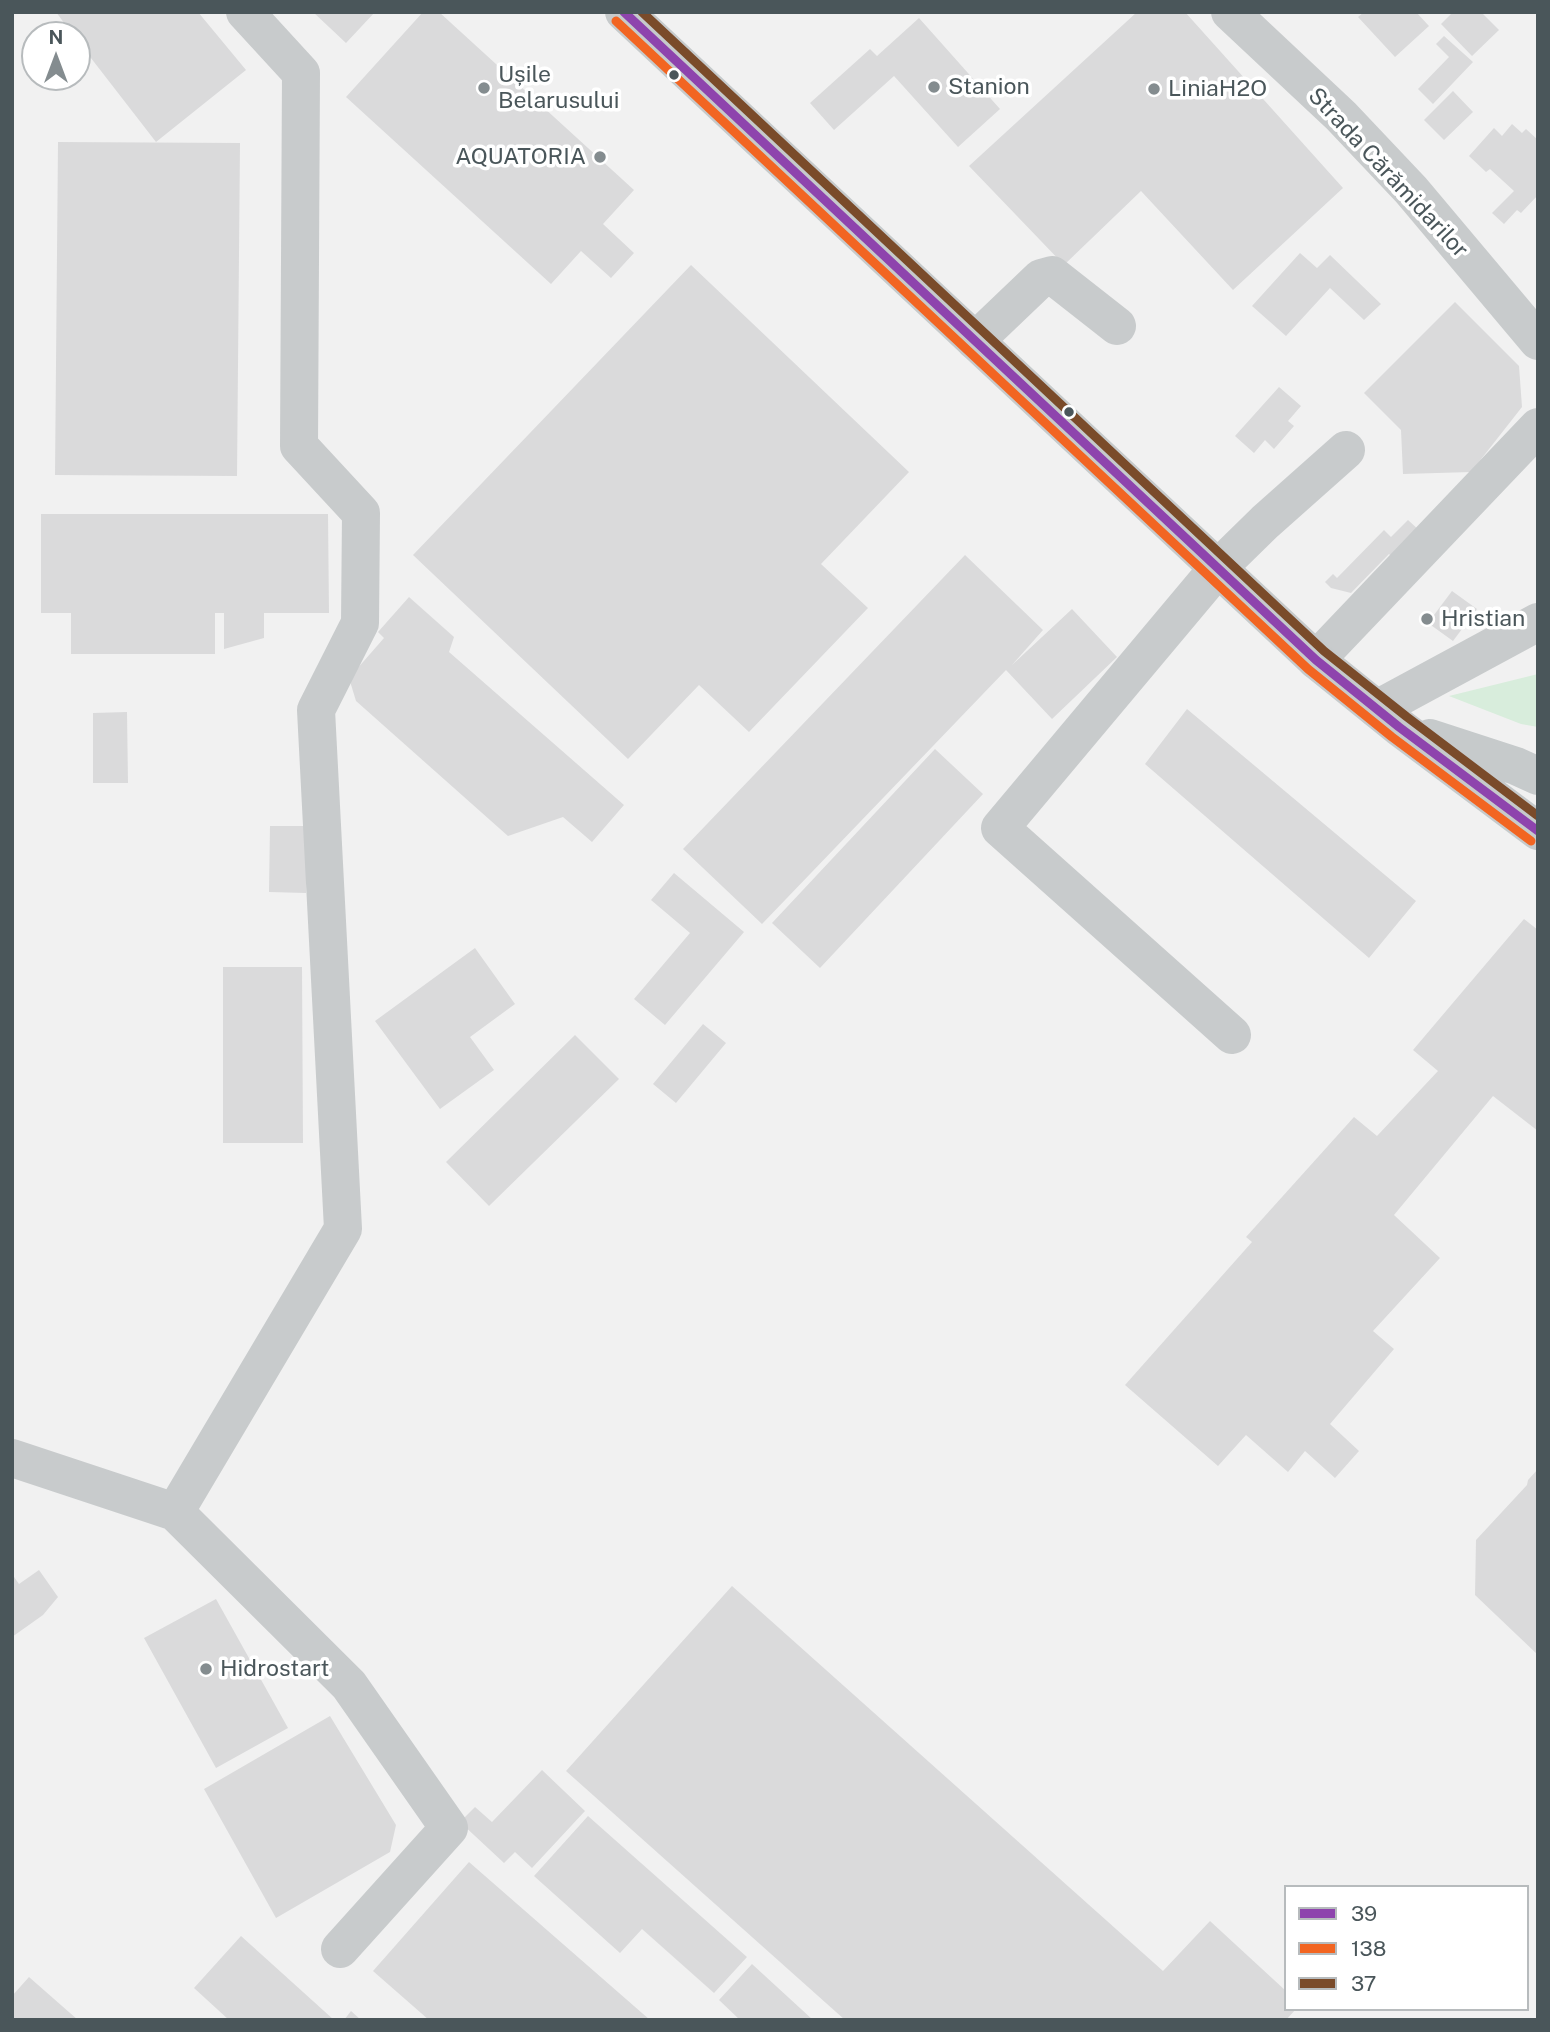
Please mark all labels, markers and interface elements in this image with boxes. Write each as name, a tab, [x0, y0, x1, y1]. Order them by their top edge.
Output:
north arrow	[21, 21, 91, 91]
text: N	[49, 26, 63, 48]
place label: Ușile Belarusului	[498, 61, 619, 115]
unlabelled marker	[667, 68, 681, 82]
place label: Stanion	[948, 73, 1030, 101]
place label: LiniaH2O	[1168, 75, 1267, 103]
marker: Stanion	[926, 79, 942, 95]
marker: Ușile Belarusului	[476, 80, 492, 96]
marker: LiniaH2O	[1146, 81, 1162, 97]
street label: Strada Cărămidarilor	[1302, 82, 1474, 264]
place label: AQUATORIA	[455, 143, 586, 171]
marker: AQUATORIA	[592, 149, 608, 165]
unlabelled marker	[1062, 405, 1076, 419]
place label: Hristian	[1441, 605, 1525, 633]
marker: Hristian	[1419, 611, 1435, 627]
place label: Hidrostart	[220, 1655, 329, 1683]
marker: Hidrostart	[198, 1661, 214, 1677]
legend	[1284, 1885, 1529, 2011]
text: 39	[1351, 1901, 1377, 1926]
text: 138	[1351, 1936, 1386, 1961]
text: 37	[1351, 1971, 1376, 1996]

